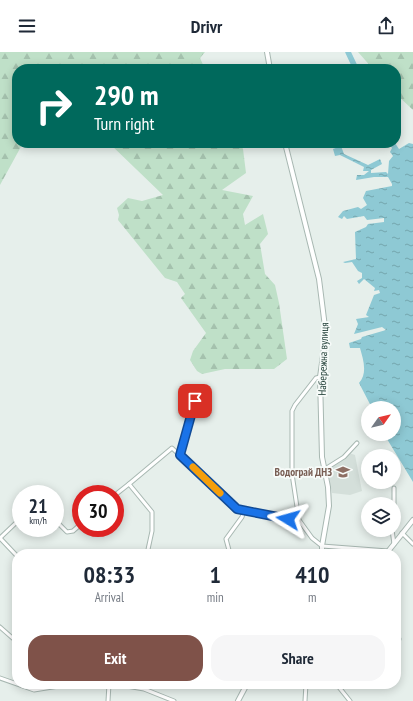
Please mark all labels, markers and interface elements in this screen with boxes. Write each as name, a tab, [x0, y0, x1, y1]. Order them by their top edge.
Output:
icon: menu	[16, 15, 38, 37]
text: Drivr	[191, 15, 222, 38]
icon: share	[375, 15, 397, 37]
text: 290 m	[94, 76, 158, 113]
icon: right	[28, 80, 80, 132]
text: Turn right	[94, 112, 154, 135]
street label: Набережна вулиця	[315, 322, 331, 396]
pin	[178, 384, 212, 418]
icon: arrive	[184, 390, 206, 412]
north arrow	[361, 401, 401, 441]
map controls	[361, 401, 401, 537]
button: sound	[361, 449, 401, 489]
school or university icon: Водограй ДНЗ	[335, 464, 351, 480]
place label: Водограй ДНЗ	[275, 465, 332, 479]
speed limit sign: 30	[72, 485, 124, 537]
text: 21	[28, 493, 48, 519]
button: layers	[361, 497, 401, 537]
position arrow	[267, 498, 309, 540]
text: km/h	[29, 514, 47, 527]
text: 08:33	[83, 559, 135, 590]
text: 1	[209, 559, 221, 590]
text: 410	[295, 559, 330, 590]
text: Arrival	[95, 589, 124, 606]
text: min	[207, 589, 224, 606]
text: m	[308, 589, 317, 606]
button: Exit	[28, 635, 203, 681]
button: Share	[211, 635, 385, 681]

